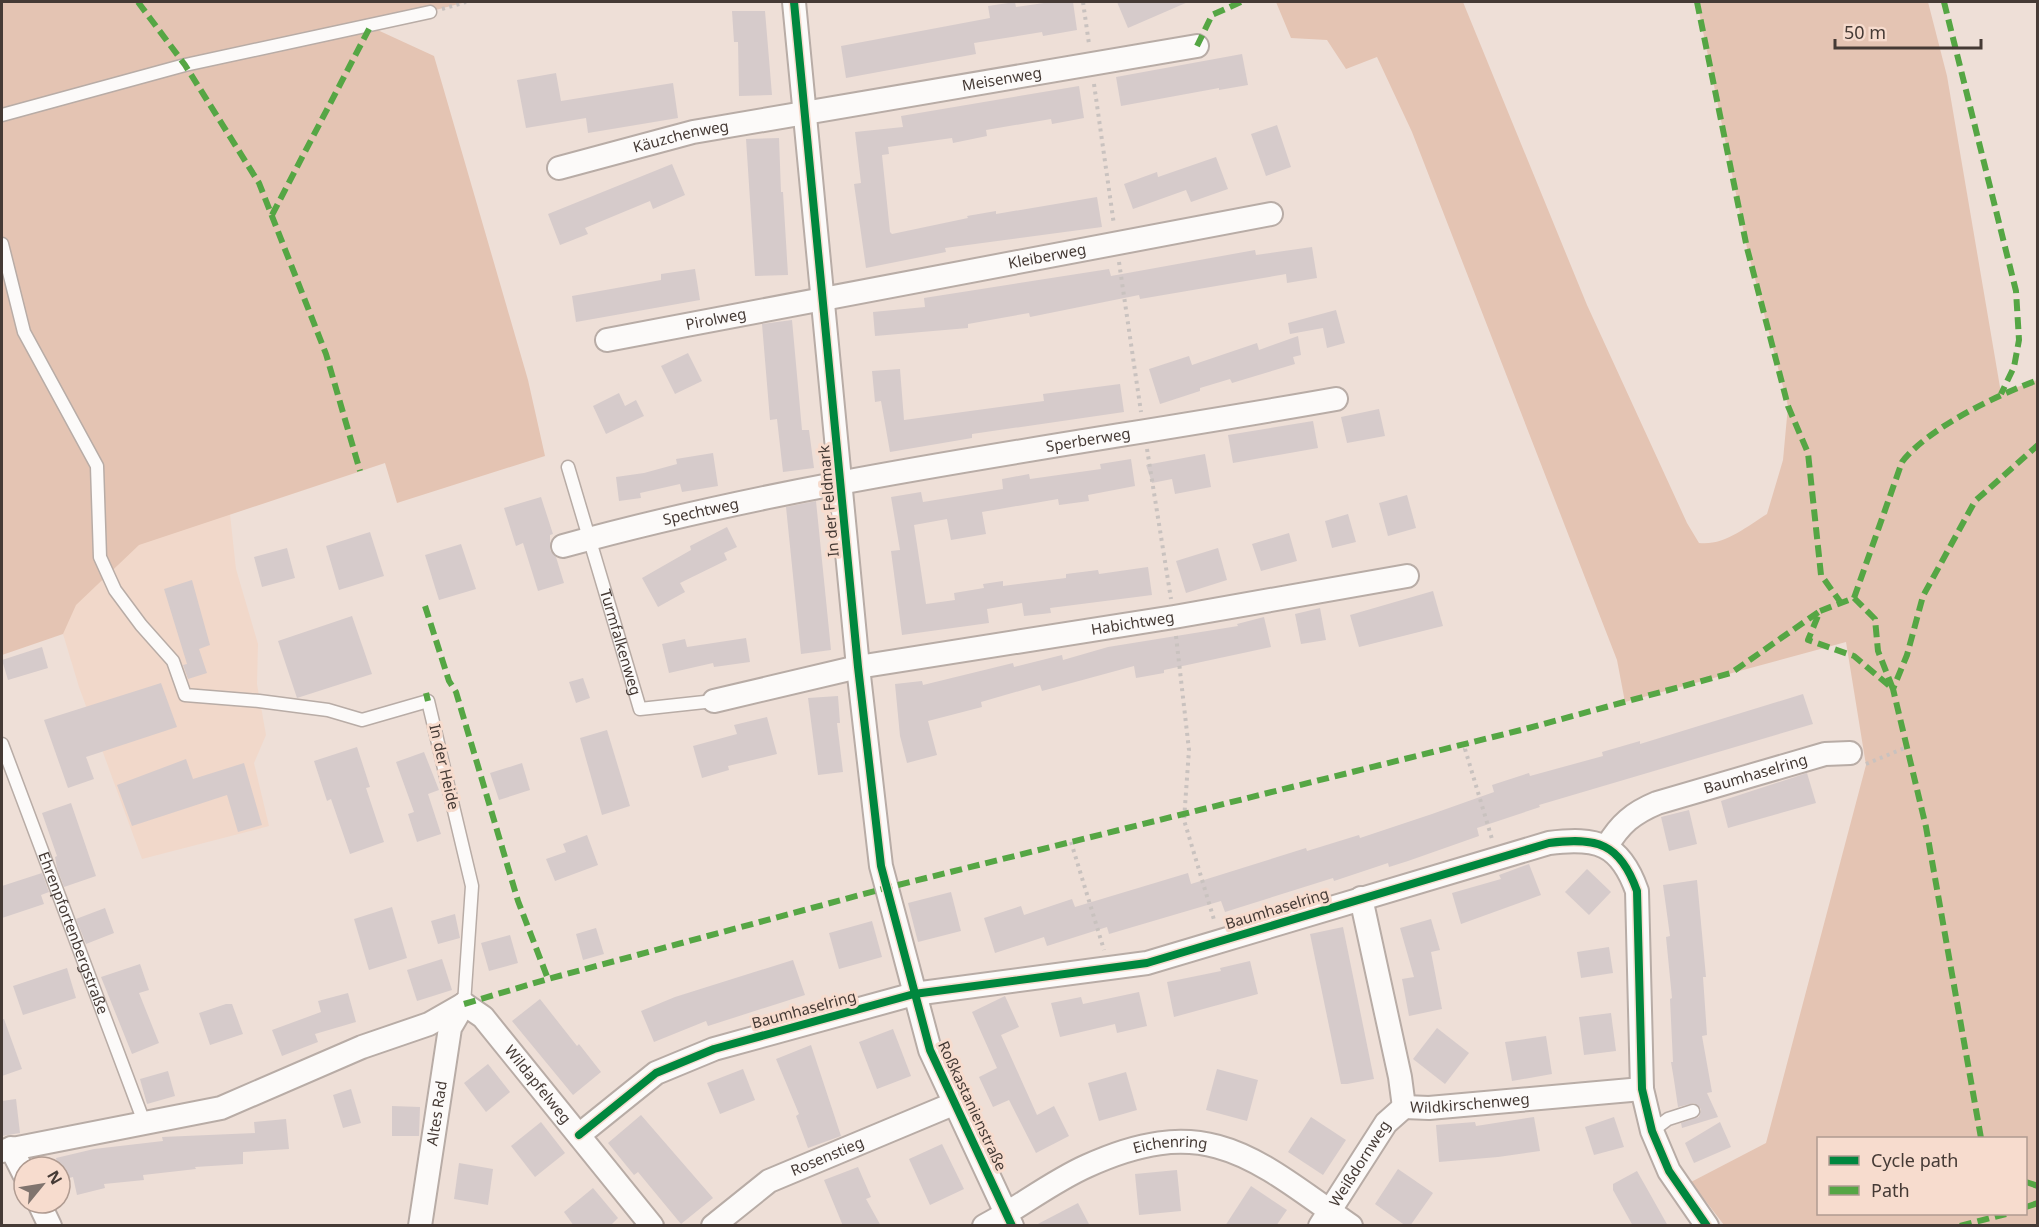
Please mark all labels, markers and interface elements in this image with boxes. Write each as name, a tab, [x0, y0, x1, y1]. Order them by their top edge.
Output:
scale bar	[1835, 12, 1980, 50]
text: 50 m	[1844, 20, 1886, 44]
street label: Meisenweg	[960, 62, 1043, 95]
street label: Käuzchenweg	[631, 115, 730, 157]
street label: Kleiberweg	[1006, 238, 1088, 273]
street label: Pirolweg	[684, 303, 748, 334]
street label: Sperberweg	[1044, 423, 1132, 456]
street label: In der Feldmark	[813, 444, 843, 558]
street label: Spechtweg	[661, 493, 740, 529]
street label: Turmfalkenweg	[596, 587, 646, 698]
street label: Habichtweg	[1089, 606, 1176, 639]
street label: In der Heide	[425, 722, 465, 811]
street label: Baumhaselring	[1701, 749, 1810, 798]
street label: Ehrenpfortenbergstraße	[34, 849, 114, 1017]
street label: Baumhaselring	[1223, 883, 1331, 933]
street label: Baumhaselring	[749, 985, 858, 1033]
street label: Roßkastanienstraße	[934, 1037, 1012, 1174]
street label: Wildapfelweg	[501, 1041, 576, 1127]
street label: Altes Rad	[421, 1079, 451, 1147]
street label: Wildkirschenweg	[1410, 1088, 1530, 1117]
street label: Weißdornweg	[1324, 1116, 1394, 1210]
street label: Eichenring	[1131, 1131, 1209, 1157]
street label: Rosenstieg	[787, 1132, 867, 1180]
legend	[1817, 1137, 2027, 1215]
text: Cycle path	[1871, 1148, 1958, 1172]
north arrow	[12, 1155, 72, 1215]
text: N	[42, 1166, 68, 1189]
text: Path	[1871, 1178, 1910, 1202]

